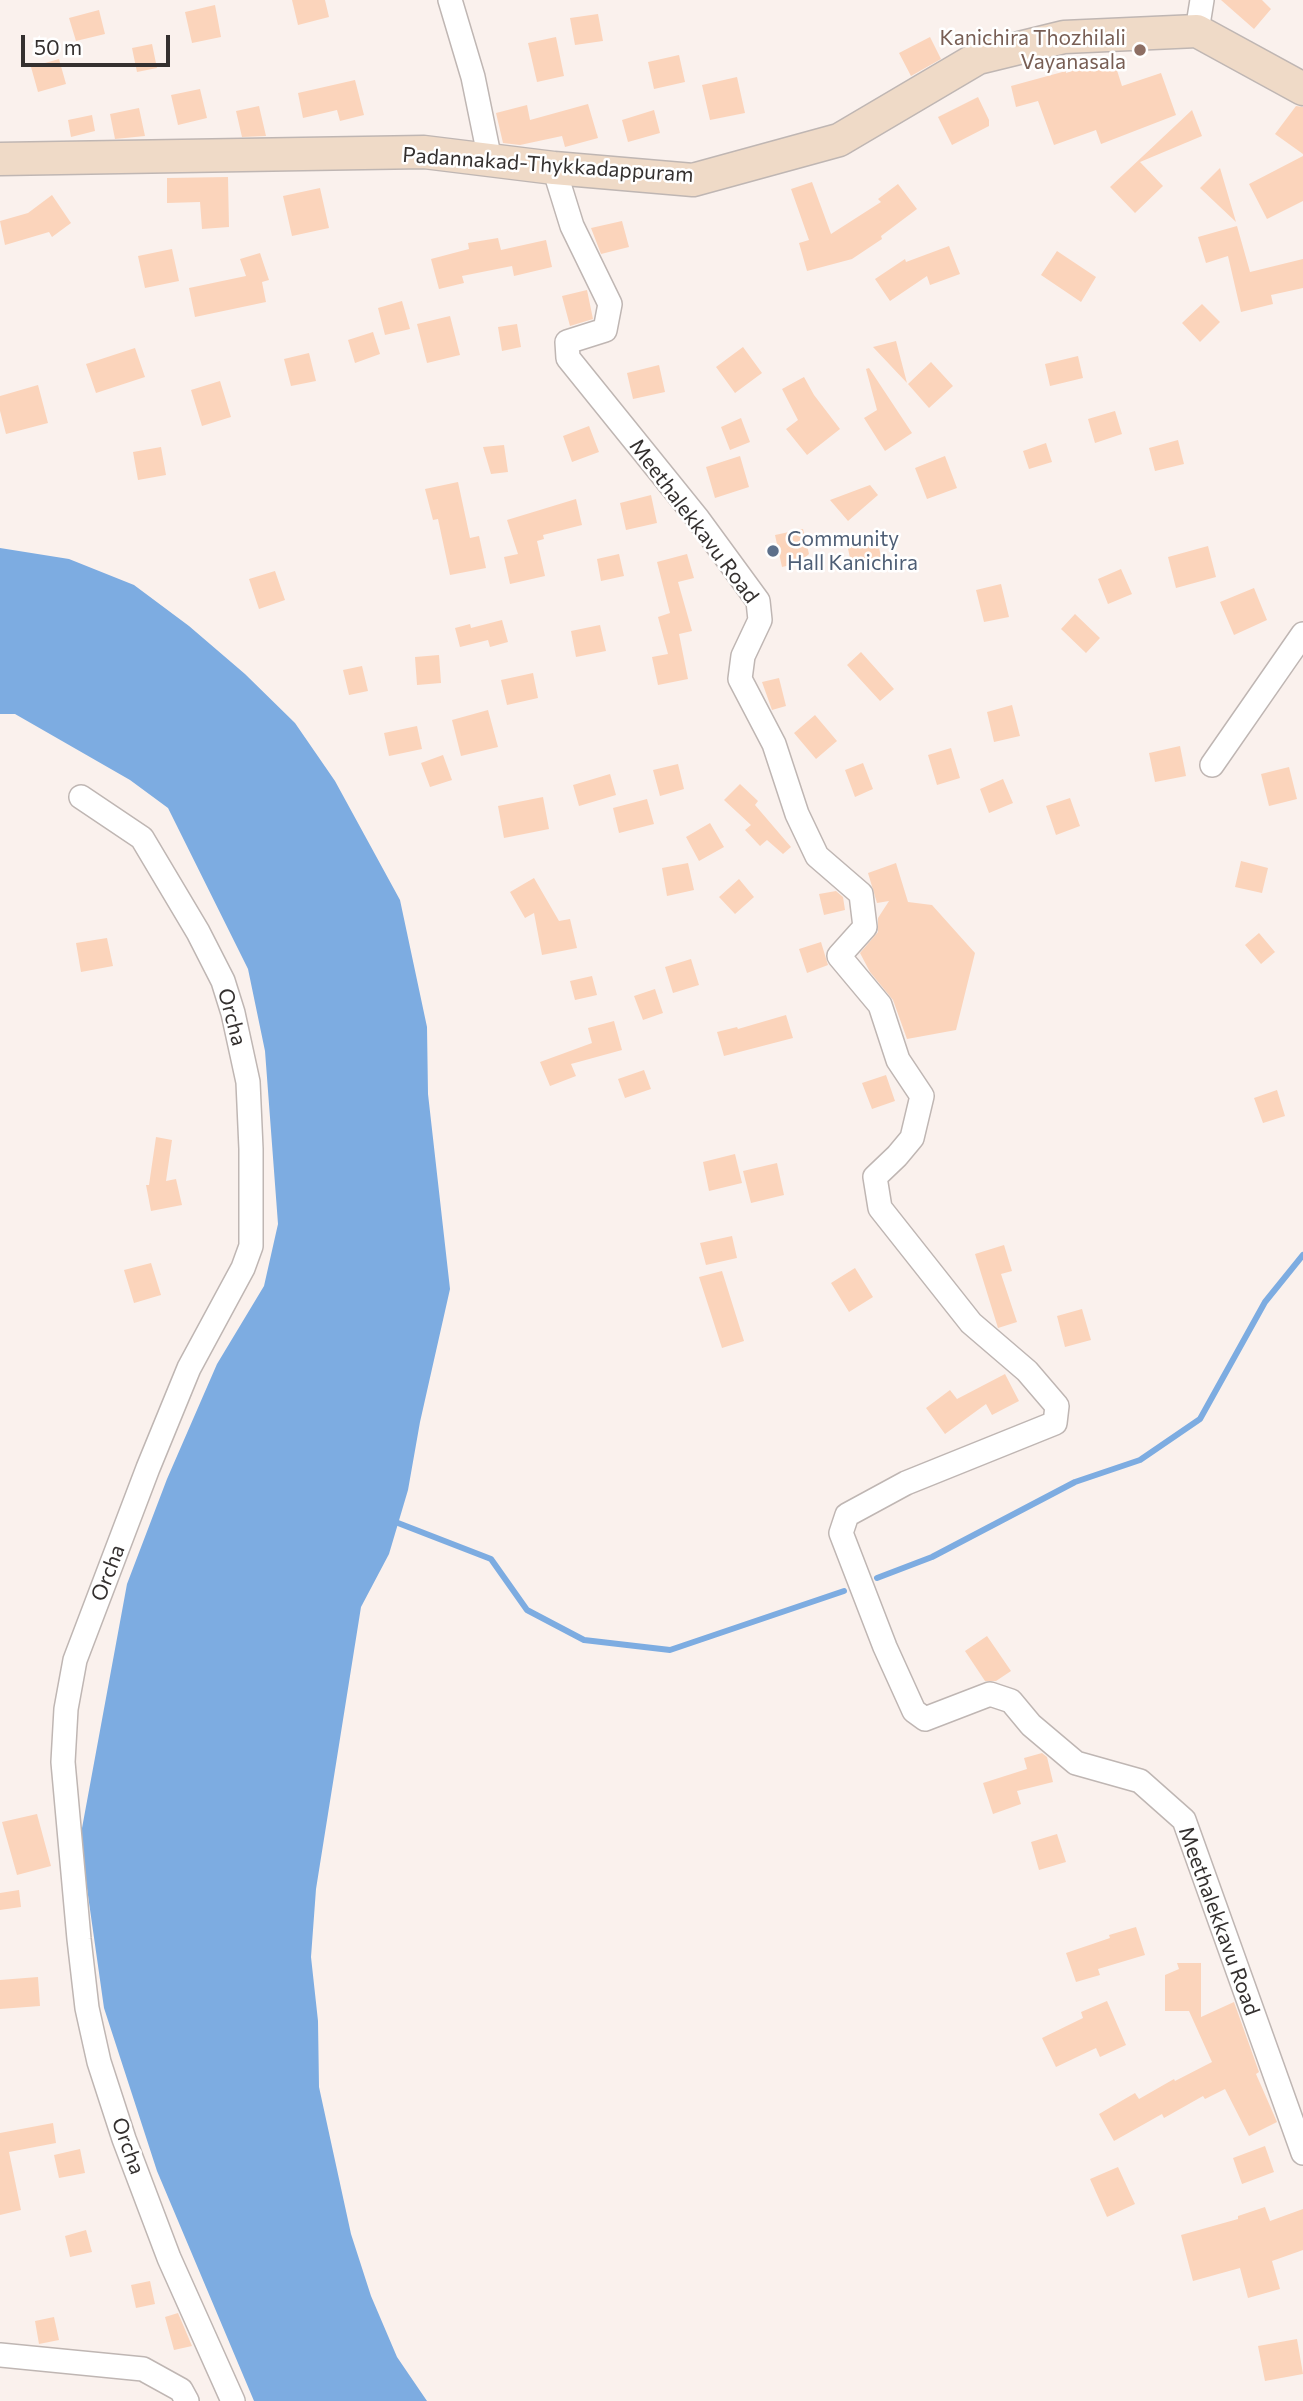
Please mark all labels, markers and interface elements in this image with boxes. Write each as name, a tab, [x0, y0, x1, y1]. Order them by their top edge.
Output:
scale bar	[24, 21, 173, 65]
place label: Kanichira Thozhilali Vayanasala	[940, 25, 1126, 75]
text: 50 m	[34, 34, 82, 59]
marker: Kanichira Thozhilali Vayanasala	[1132, 42, 1148, 58]
street label: Padannakad-Thykkadappuram	[402, 142, 694, 188]
street label: Meethalekkavu Road	[624, 434, 764, 608]
place label: Community Hall Kanichira	[787, 526, 918, 576]
marker: Community Hall Kanichira	[765, 543, 781, 559]
street label: Orcha	[212, 985, 252, 1049]
street label: Orcha	[86, 1541, 130, 1605]
street label: Meethalekkavu Road	[1173, 1823, 1265, 2019]
street label: Orcha	[106, 2114, 150, 2178]

